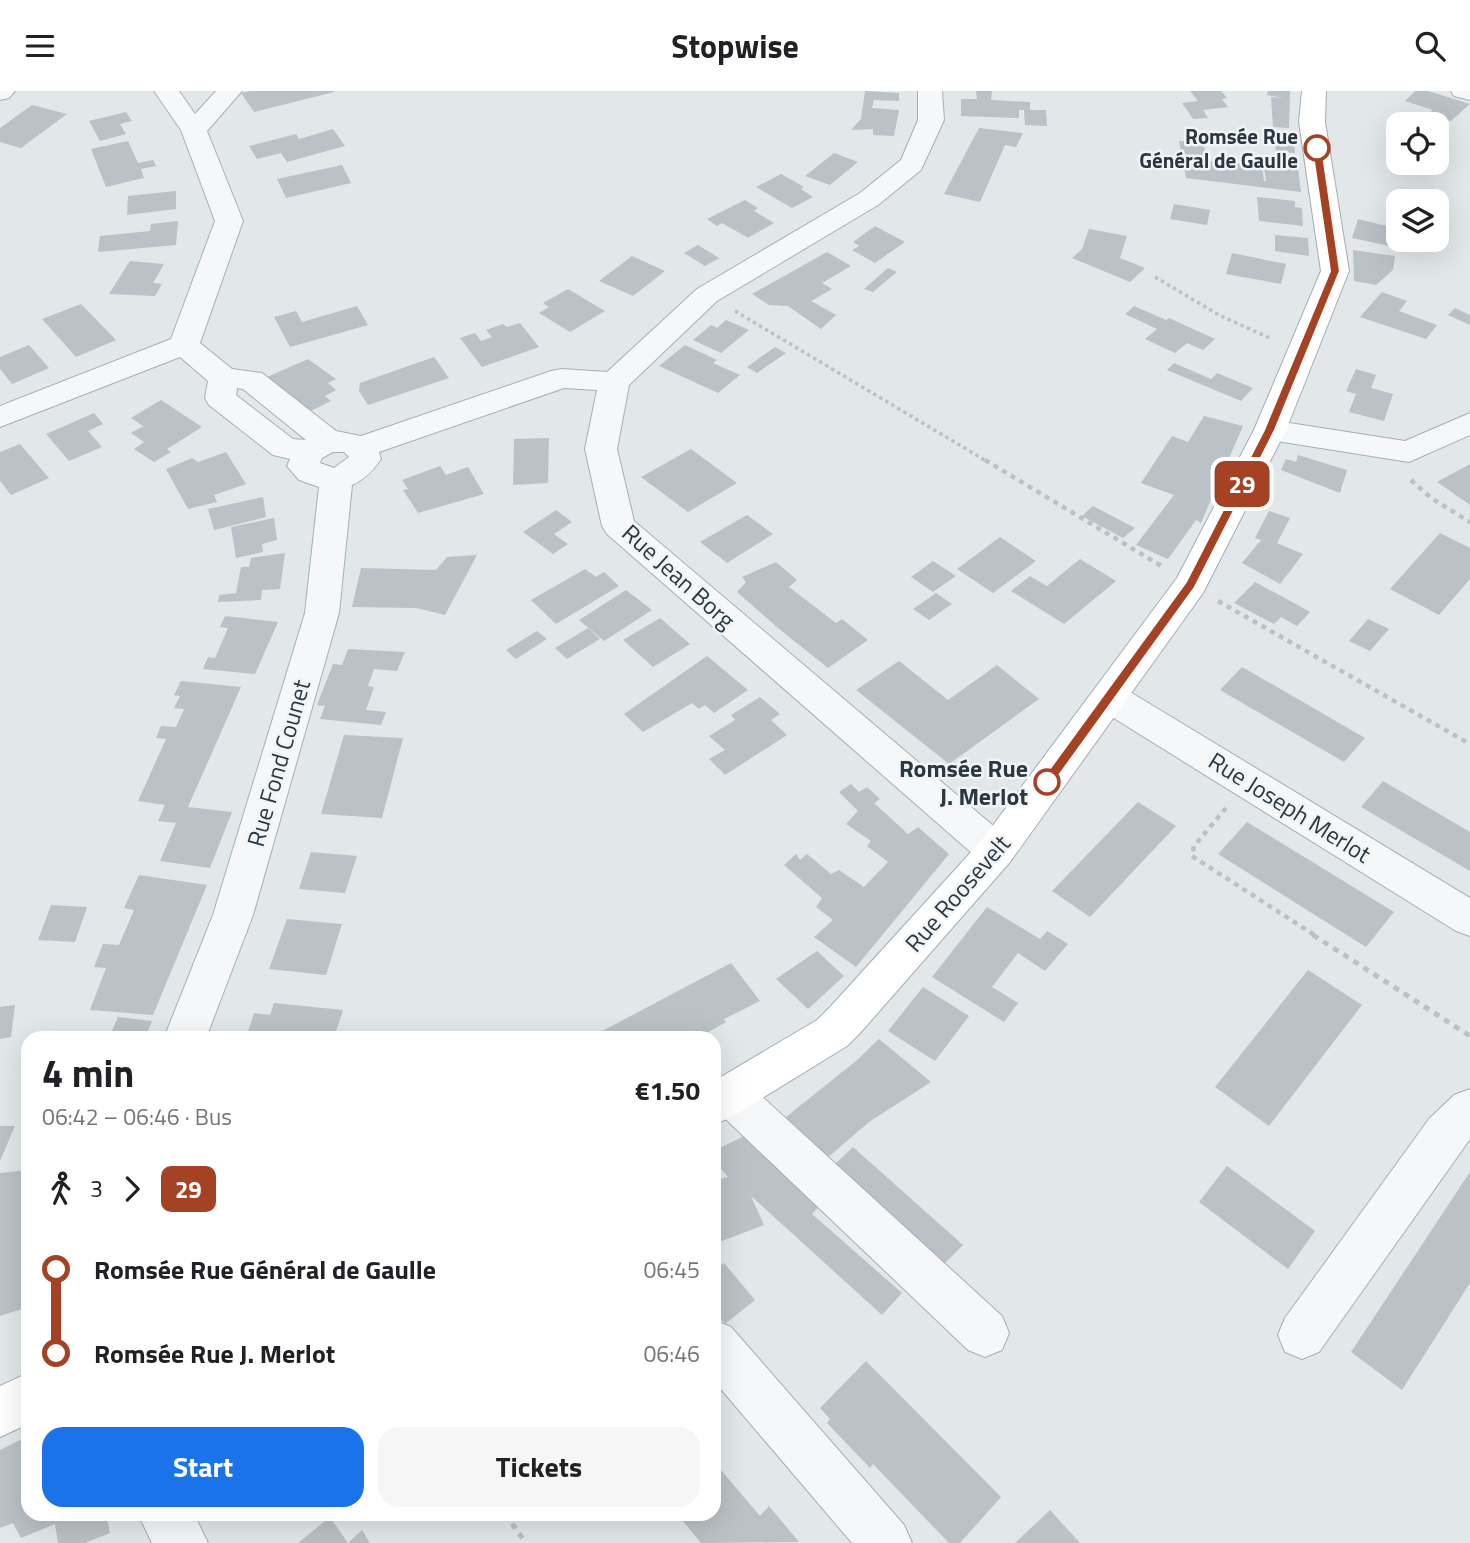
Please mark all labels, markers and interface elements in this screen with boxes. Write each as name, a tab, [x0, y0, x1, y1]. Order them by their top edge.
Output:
text: Stopwise	[671, 22, 799, 70]
icon: menu	[21, 27, 59, 65]
icon: search	[1411, 27, 1449, 65]
map controls	[1386, 112, 1449, 252]
button: locate	[1386, 112, 1449, 175]
place label: Romsée Rue Général de Gaulle	[1139, 120, 1298, 176]
marker: Romsée Rue Général de Gaulle	[1304, 135, 1330, 161]
button: layers	[1386, 189, 1449, 252]
line badge: 29	[1210, 461, 1274, 507]
text: 29	[1229, 466, 1255, 502]
street label: Rue Jean Borg	[614, 515, 744, 637]
street label: Rue Fond Counet	[237, 675, 319, 851]
street label: Rue Joseph Merlot	[1202, 743, 1379, 872]
place label: Romsée Rue J. Merlot	[899, 750, 1028, 814]
marker: Romsée Rue J. Merlot	[1034, 769, 1060, 795]
street label: Rue Roosevelt	[896, 826, 1019, 960]
text: 4 min	[42, 1044, 134, 1102]
text: €1.50	[635, 1071, 700, 1110]
text: 06:42 – 06:46 · Bus	[42, 1099, 232, 1134]
icon: walk	[42, 1170, 80, 1208]
icon: forward	[113, 1170, 151, 1208]
text: 3	[90, 1171, 103, 1206]
text: 29	[175, 1171, 202, 1207]
text: Romsée Rue Général de Gaulle	[94, 1250, 436, 1289]
text: 06:45	[643, 1252, 700, 1287]
text: Romsée Rue J. Merlot	[94, 1334, 335, 1373]
text: 06:46	[643, 1336, 700, 1371]
button: Start	[42, 1427, 364, 1507]
button: Tickets	[378, 1427, 700, 1507]

